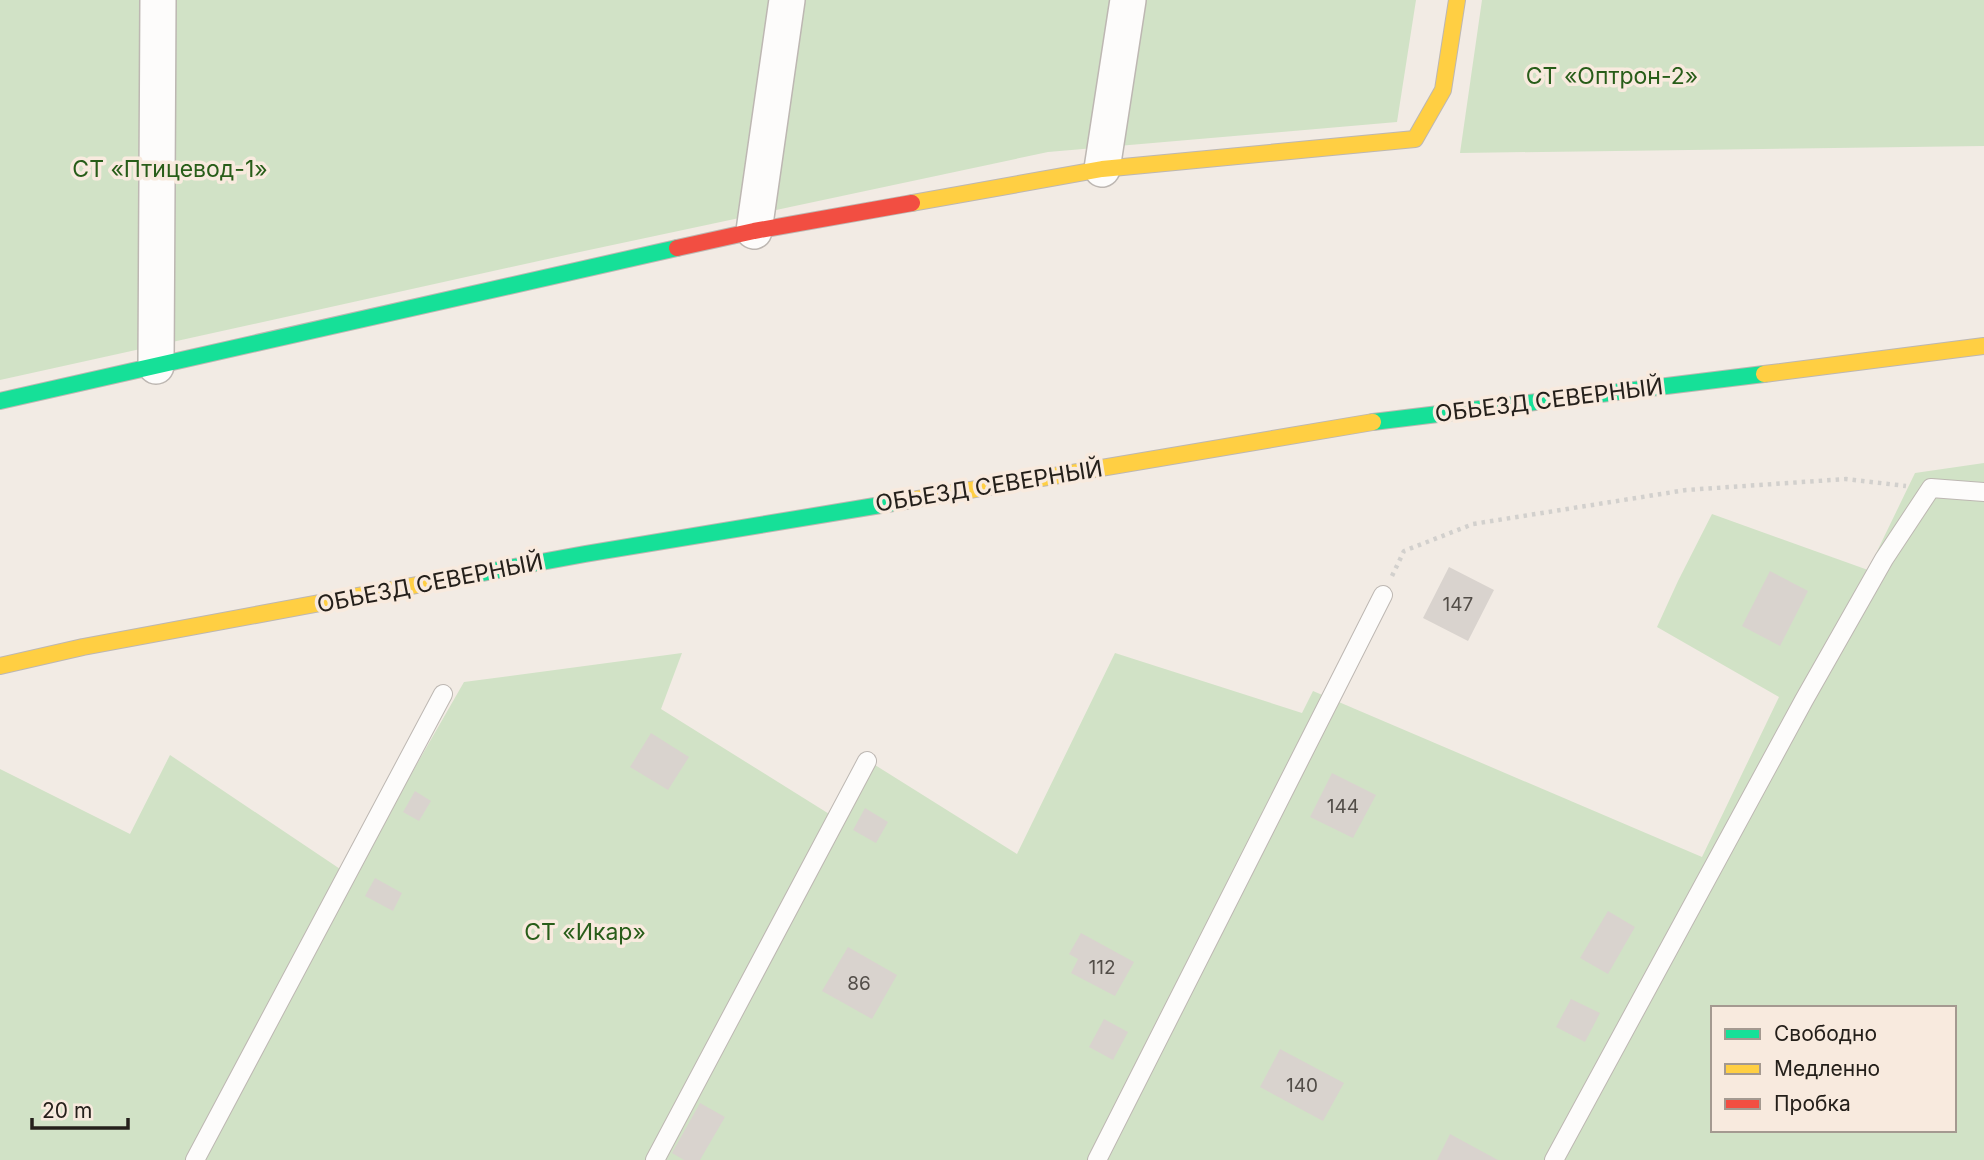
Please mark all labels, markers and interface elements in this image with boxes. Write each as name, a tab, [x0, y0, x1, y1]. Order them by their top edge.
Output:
park label: СТ «Оптрон-2»	[1526, 62, 1698, 90]
park label: СТ «Птицевод-1»	[72, 155, 268, 183]
street label: ОБЬЕЗД СЕВЕРНЫЙ	[1433, 372, 1665, 428]
street label: ОБЬЕЗД СЕВЕРНЫЙ	[873, 454, 1105, 518]
street label: ОБЬЕЗД СЕВЕРНЫЙ	[315, 547, 545, 619]
house number: 147	[1443, 593, 1473, 616]
house number: 144	[1327, 795, 1359, 818]
park label: СТ «Икар»	[524, 918, 646, 946]
house number: 112	[1088, 956, 1116, 979]
house number: 86	[847, 972, 871, 995]
legend	[1711, 1006, 1956, 1132]
text: Свободно	[1774, 1021, 1877, 1046]
text: Медленно	[1774, 1056, 1880, 1081]
house number: 140	[1286, 1074, 1318, 1097]
scale bar	[32, 1086, 128, 1130]
text: Пробка	[1774, 1091, 1851, 1116]
text: 20 m	[42, 1098, 92, 1123]

